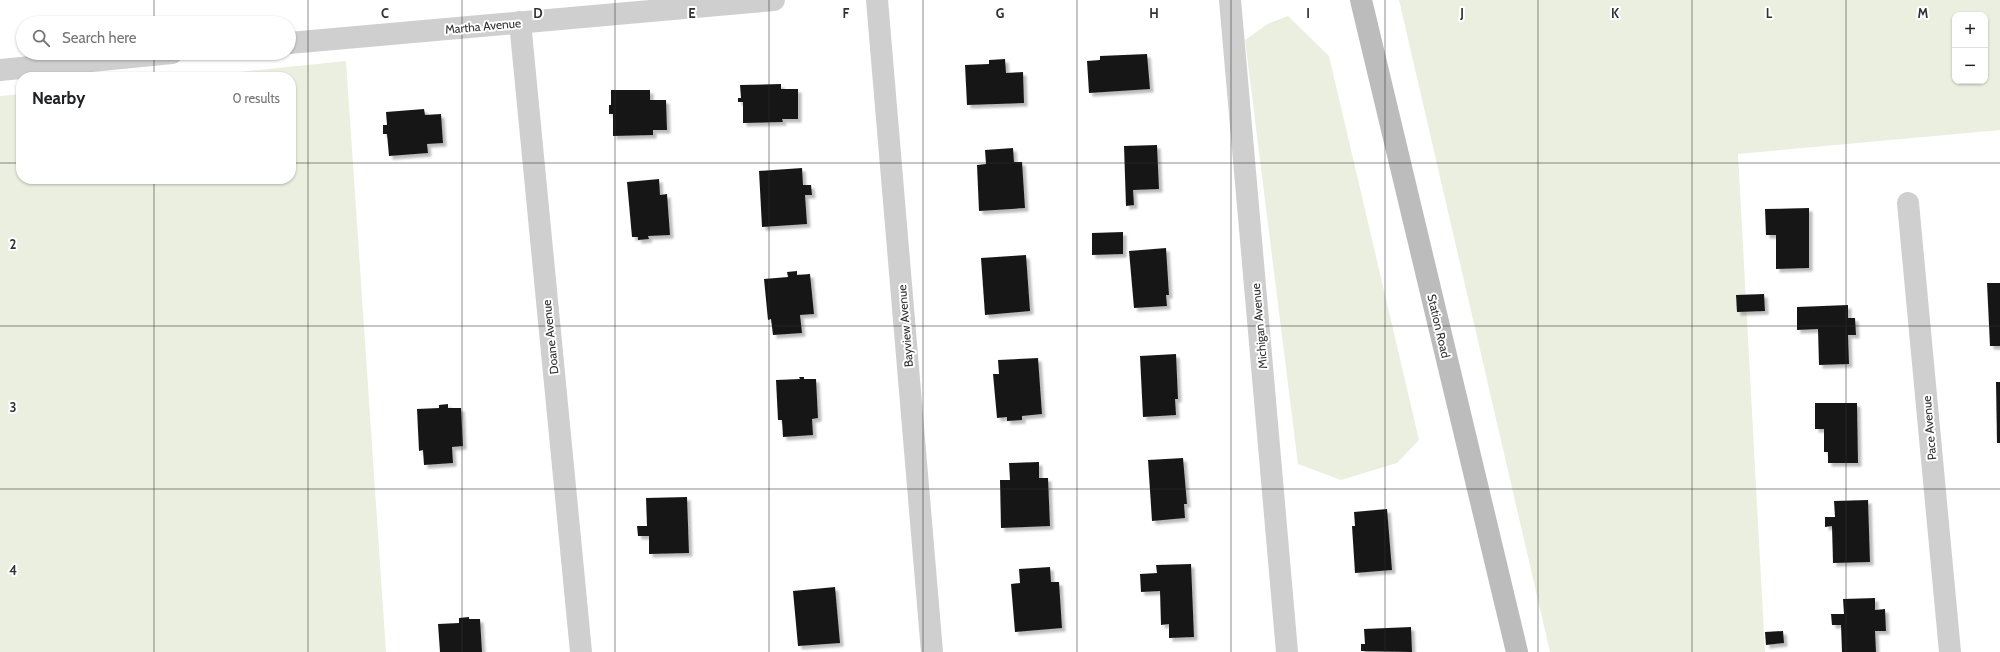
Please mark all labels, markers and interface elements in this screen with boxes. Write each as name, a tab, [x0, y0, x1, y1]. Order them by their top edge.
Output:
text: C	[381, 5, 389, 21]
text: D	[533, 5, 543, 21]
text: E	[688, 5, 696, 21]
text: F	[843, 5, 850, 21]
text: G	[996, 5, 1005, 21]
text: H	[1149, 5, 1159, 21]
text: I	[1306, 5, 1310, 21]
text: J	[1459, 5, 1464, 21]
text: K	[1611, 5, 1620, 21]
text: L	[1766, 5, 1773, 21]
text: M	[1918, 5, 1929, 21]
map controls	[1952, 12, 1988, 84]
button: +	[1952, 12, 1988, 48]
street label: Martha Avenue	[444, 15, 522, 37]
search box	[16, 16, 296, 60]
icon: search	[30, 27, 52, 49]
text: Search here	[62, 29, 137, 47]
button: −	[1952, 48, 1988, 84]
text: Nearby	[32, 88, 85, 108]
text: 0 results	[232, 90, 280, 106]
text: 2	[10, 236, 17, 252]
street label: Michigan Avenue	[1248, 283, 1270, 369]
street label: Bayview Avenue	[894, 284, 916, 368]
street label: Station Road	[1424, 293, 1454, 359]
street label: Doane Avenue	[539, 299, 561, 375]
street label: Pace Avenue	[1919, 395, 1939, 461]
text: 3	[9, 399, 17, 415]
text: 4	[9, 562, 17, 578]

